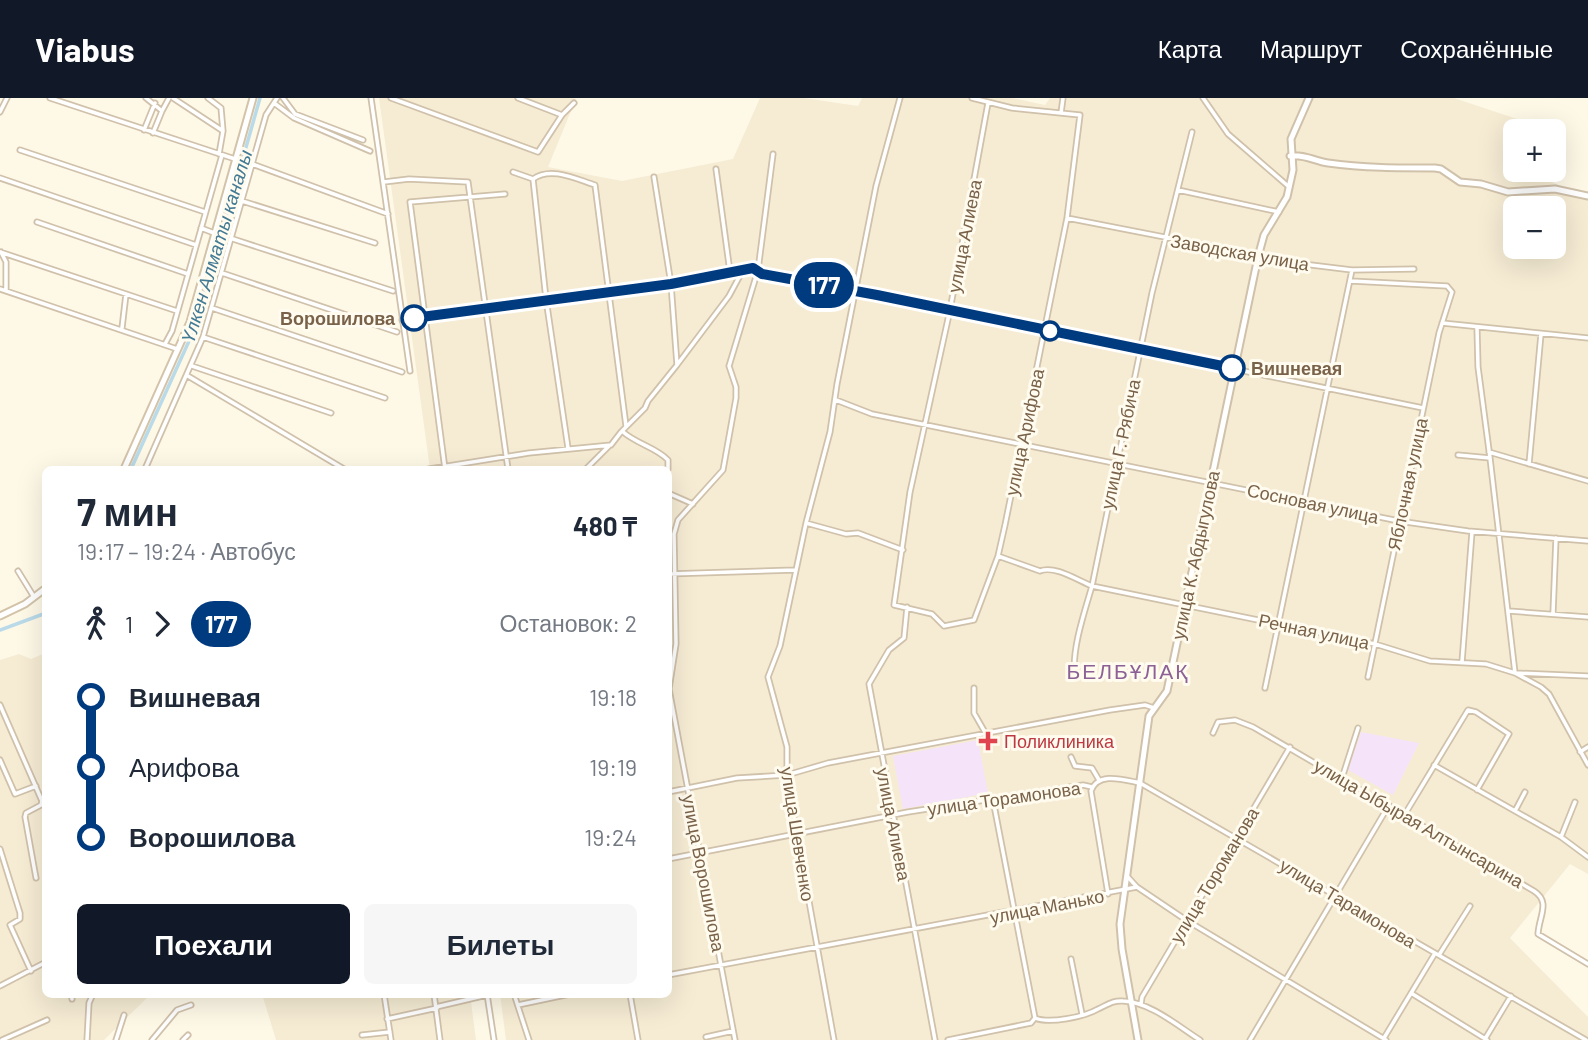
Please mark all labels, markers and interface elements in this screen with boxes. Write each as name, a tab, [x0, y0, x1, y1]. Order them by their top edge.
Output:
text: Viabus	[35, 29, 135, 69]
text: Карта	[1158, 34, 1222, 63]
text: Маршрут	[1260, 34, 1362, 63]
text: Сохранённые	[1400, 34, 1553, 63]
map controls	[1503, 119, 1566, 259]
button: +	[1503, 119, 1566, 182]
water label: Үлкен Алматы каналы	[176, 147, 256, 345]
street label: улица Алиева	[942, 176, 986, 295]
button: −	[1503, 196, 1566, 259]
street label: Заводская улица	[1169, 229, 1312, 275]
line badge: 177	[784, 262, 864, 308]
text: 177	[808, 270, 840, 299]
marker: Ворошилова	[401, 305, 427, 331]
place label: Ворошилова	[280, 307, 396, 329]
unlabelled marker	[1040, 321, 1060, 341]
marker: Вишневая	[1219, 355, 1245, 381]
place label: Вишневая	[1251, 357, 1342, 379]
street label: улица Арифова	[1000, 365, 1048, 498]
street label: улица Г. Рябича	[1095, 376, 1145, 511]
street label: Яблочная улица	[1382, 415, 1432, 552]
street label: улица К. Абдыгулова	[1166, 467, 1224, 642]
street label: Сосновая улица	[1245, 478, 1382, 528]
text: 7 мин	[77, 488, 178, 534]
text: 480 ₸	[573, 510, 637, 541]
text: 19:17 – 19:24 · Автобус	[77, 537, 296, 565]
icon: walk	[77, 605, 115, 643]
icon: forward	[143, 605, 181, 643]
text: 177	[205, 609, 237, 638]
text: Остановок: 2	[500, 609, 637, 637]
street label: Речная улица	[1257, 609, 1372, 654]
text: 1	[125, 610, 133, 638]
district label: БЕЛБҰЛАҚ	[1066, 658, 1190, 683]
text: Вишневая	[129, 681, 261, 712]
text: 19:18	[589, 683, 637, 711]
place label: Поликлиника	[1004, 730, 1115, 752]
marker: Поликлиника	[978, 731, 998, 751]
text: Арифова	[129, 751, 239, 782]
text: 19:19	[589, 753, 637, 781]
street label: улица Ыбырая Алтынсарина	[1310, 754, 1529, 893]
street label: улица Шевченко	[777, 765, 819, 903]
street label: улица Алиева	[872, 765, 916, 884]
street label: улица Торамонова	[926, 776, 1083, 820]
street label: улица Ворошилова	[678, 793, 730, 954]
street label: улица Тороманова	[1165, 802, 1264, 947]
text: Ворошилова	[129, 821, 295, 852]
text: 19:24	[584, 823, 637, 851]
street label: улица Тарамонова	[1276, 854, 1421, 953]
street label: улица Манько	[988, 884, 1106, 928]
button: Поехали	[77, 904, 350, 984]
button: Билеты	[364, 904, 637, 984]

